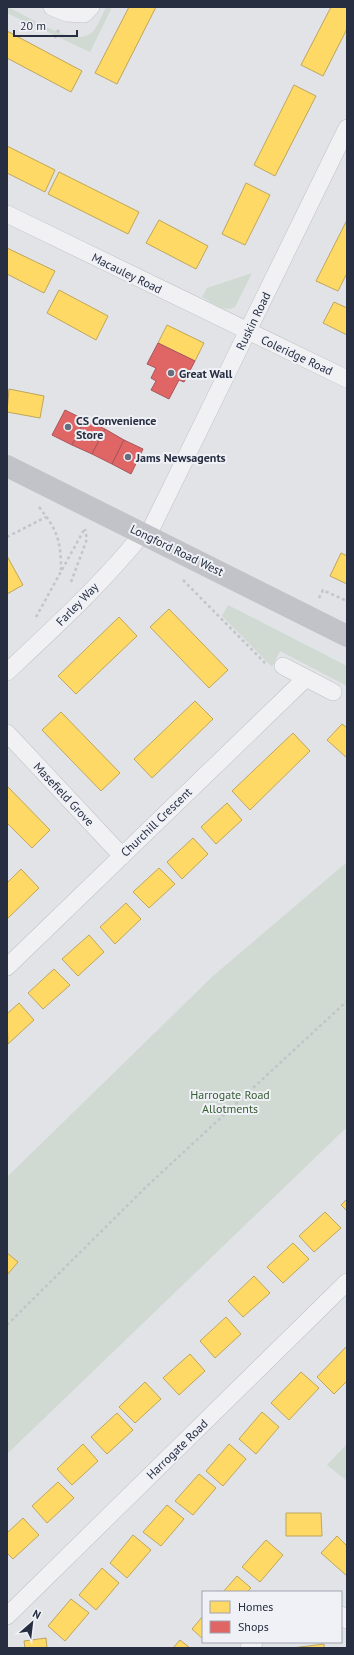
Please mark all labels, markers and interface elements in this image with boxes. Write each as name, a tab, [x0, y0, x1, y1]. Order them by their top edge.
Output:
scale bar	[14, 12, 77, 38]
text: 20 m	[20, 18, 46, 33]
street label: Macauley Road	[89, 250, 165, 296]
street label: Ruskin Road	[233, 290, 273, 352]
street label: Coleridge Road	[259, 332, 335, 378]
place label: Great Wall	[179, 366, 233, 381]
marker: Great Wall	[166, 368, 176, 378]
place label: CS Convenience Store	[76, 413, 156, 442]
marker: CS Convenience Store	[63, 422, 73, 432]
place label: Jams Newsagents	[135, 450, 226, 465]
marker: Jams Newsagents	[123, 452, 133, 462]
street label: Longford Road West	[128, 521, 226, 579]
street label: Farley Way	[53, 579, 102, 629]
street label: Masefield Grove	[31, 759, 97, 829]
street label: Churchill Crescent	[117, 784, 195, 860]
park label: Harrogate Road Allotments	[190, 1087, 270, 1116]
street label: Harrogate Road	[143, 1416, 211, 1482]
legend	[202, 1591, 342, 1643]
text: Homes	[238, 1599, 273, 1614]
north arrow	[12, 1603, 52, 1643]
text: N	[30, 1606, 43, 1622]
text: Shops	[238, 1619, 269, 1634]

